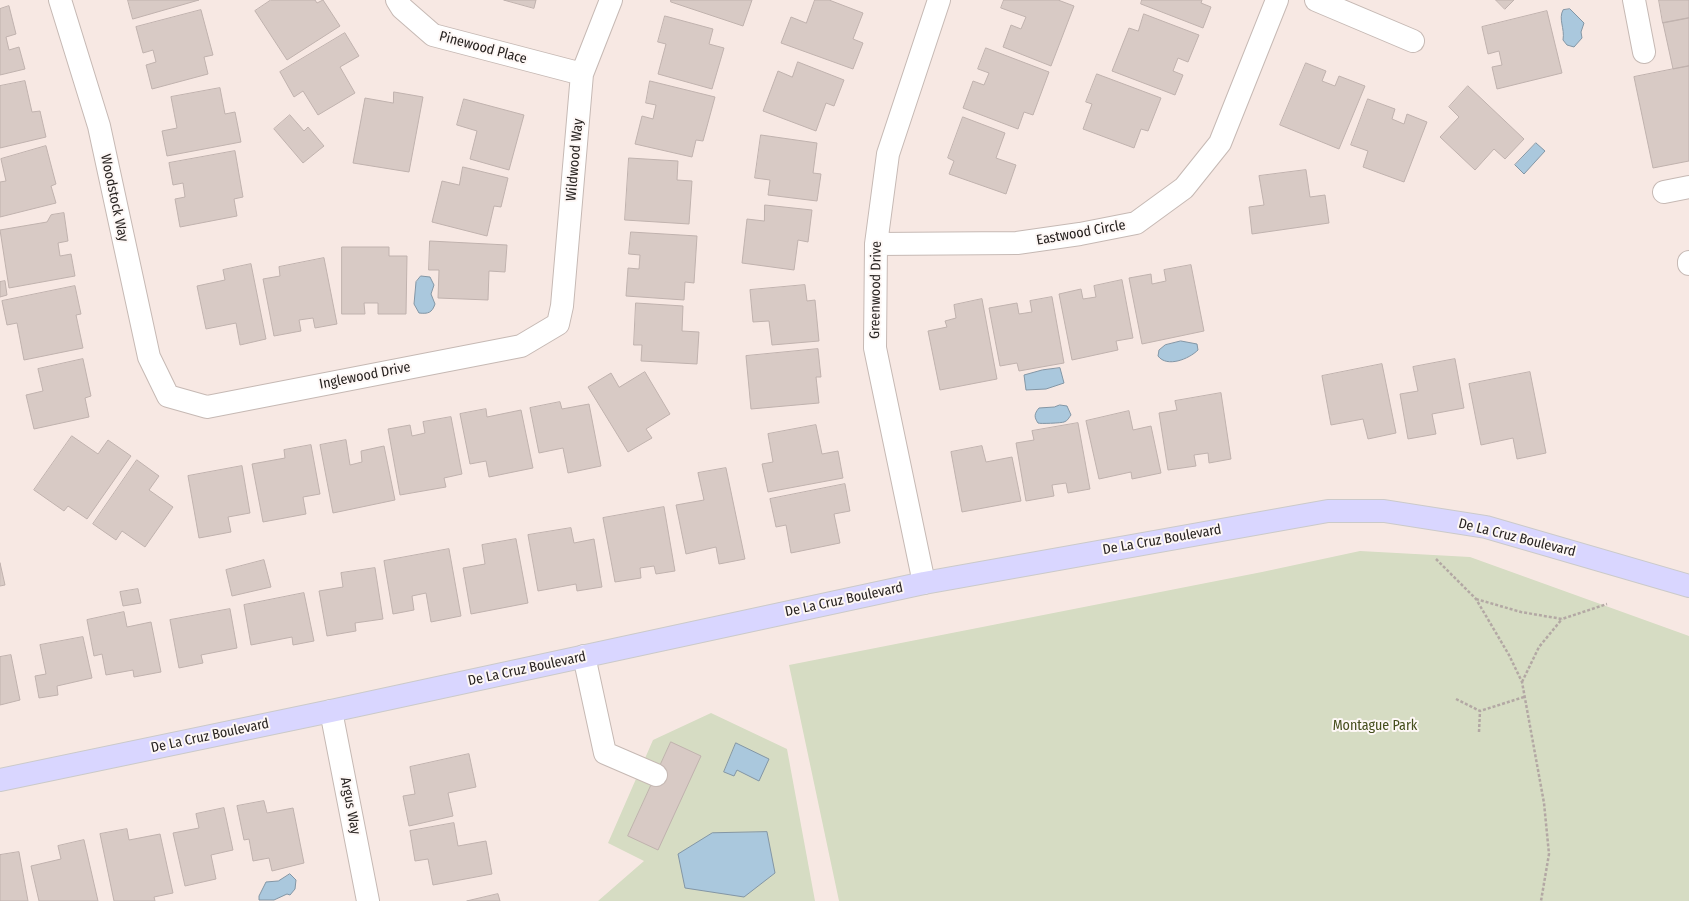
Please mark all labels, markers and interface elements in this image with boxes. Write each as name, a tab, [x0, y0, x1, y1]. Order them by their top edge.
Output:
street label: Pinewood Place	[437, 28, 529, 68]
street label: Wildwood Way	[563, 118, 587, 202]
street label: Woodstock Way	[97, 153, 131, 243]
street label: Eastwood Circle	[1035, 217, 1127, 249]
street label: Greenwood Drive	[867, 241, 885, 339]
street label: Inglewood Drive	[318, 359, 412, 393]
street label: De La Cruz Boulevard	[1457, 515, 1577, 561]
street label: De La Cruz Boulevard	[1101, 521, 1223, 559]
street label: De La Cruz Boulevard	[783, 579, 905, 621]
street label: De La Cruz Boulevard	[466, 648, 588, 690]
street label: De La Cruz Boulevard	[149, 715, 271, 757]
park label: Montague Park	[1333, 718, 1417, 734]
street label: Argus Way	[336, 776, 364, 836]

